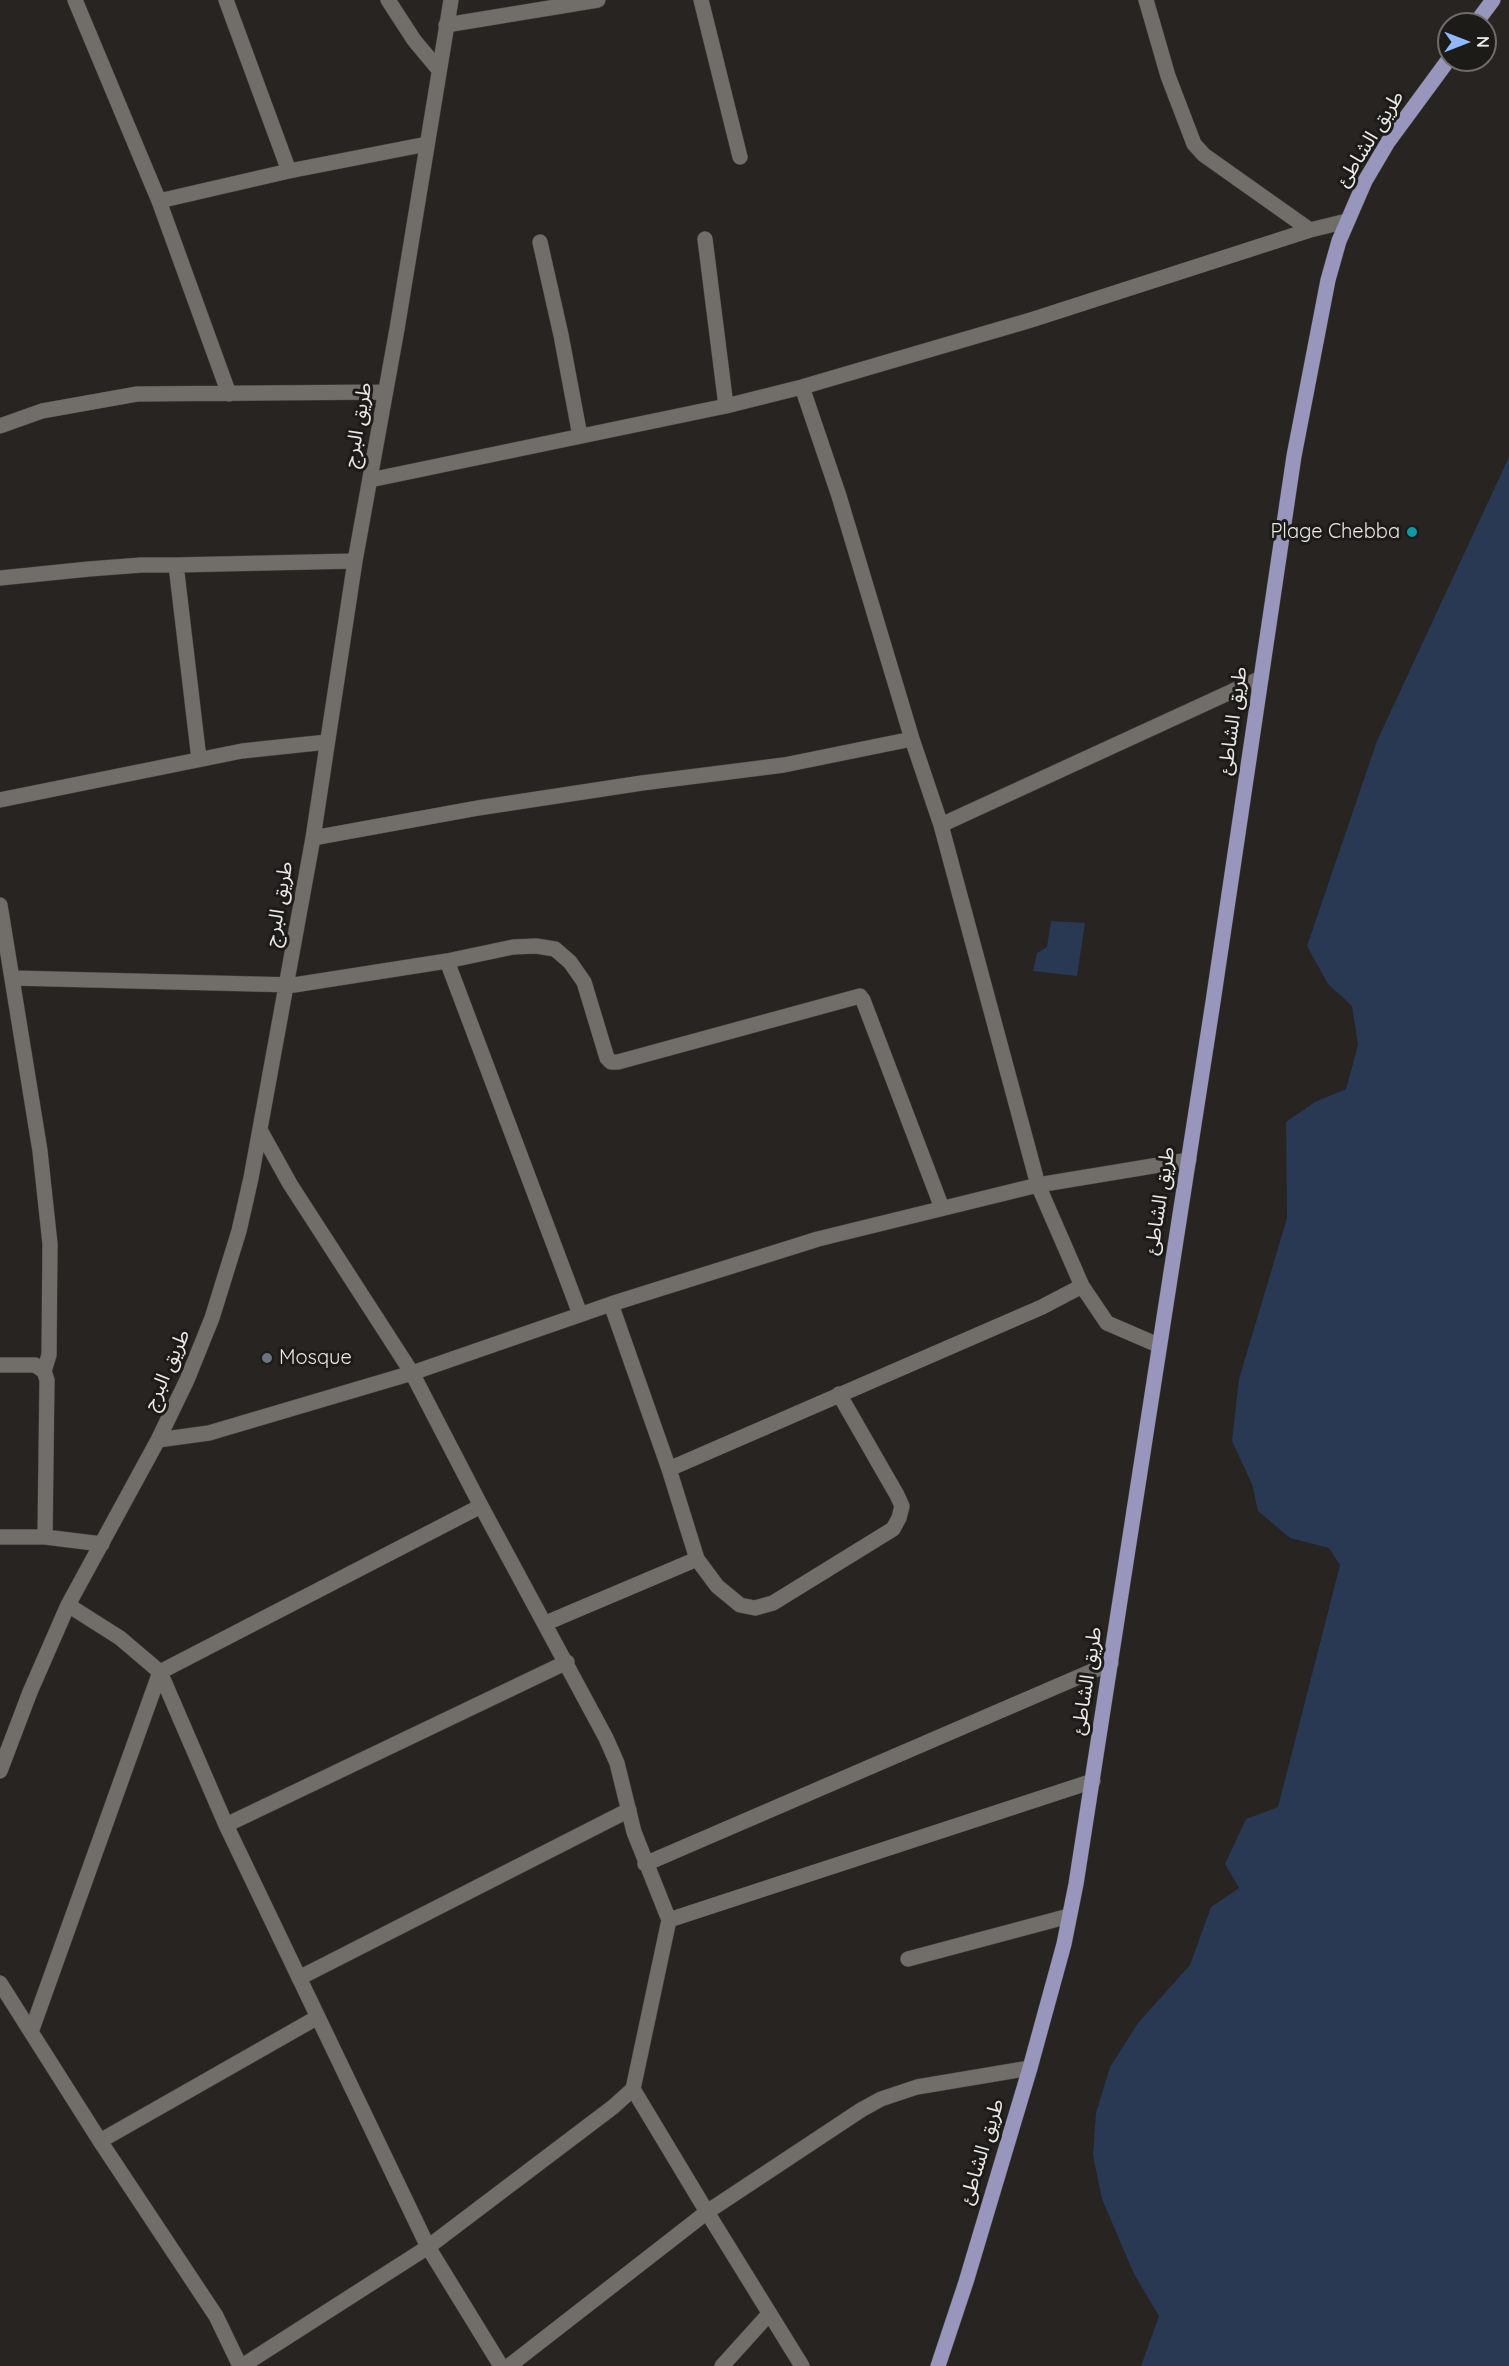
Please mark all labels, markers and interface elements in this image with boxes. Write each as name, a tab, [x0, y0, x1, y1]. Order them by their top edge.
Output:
north arrow	[1437, 12, 1497, 72]
text: N	[1473, 36, 1493, 48]
street label: طريق الشاطئ	[1331, 86, 1409, 192]
street label: طريق البرج	[339, 381, 377, 469]
place label: Plage Chebba	[1270, 520, 1400, 544]
marker: Plage Chebba	[1405, 525, 1419, 539]
street label: طريق الشاطئ	[1213, 665, 1253, 777]
street label: طريق البرج	[260, 860, 298, 948]
street label: طريق الشاطئ	[1140, 1145, 1180, 1257]
street label: طريق البرج	[139, 1326, 195, 1414]
place label: Mosque	[279, 1346, 352, 1370]
marker: Mosque	[260, 1351, 274, 1365]
street label: طريق الشاطئ	[1067, 1625, 1107, 1737]
street label: طريق الشاطئ	[955, 2096, 1009, 2208]

